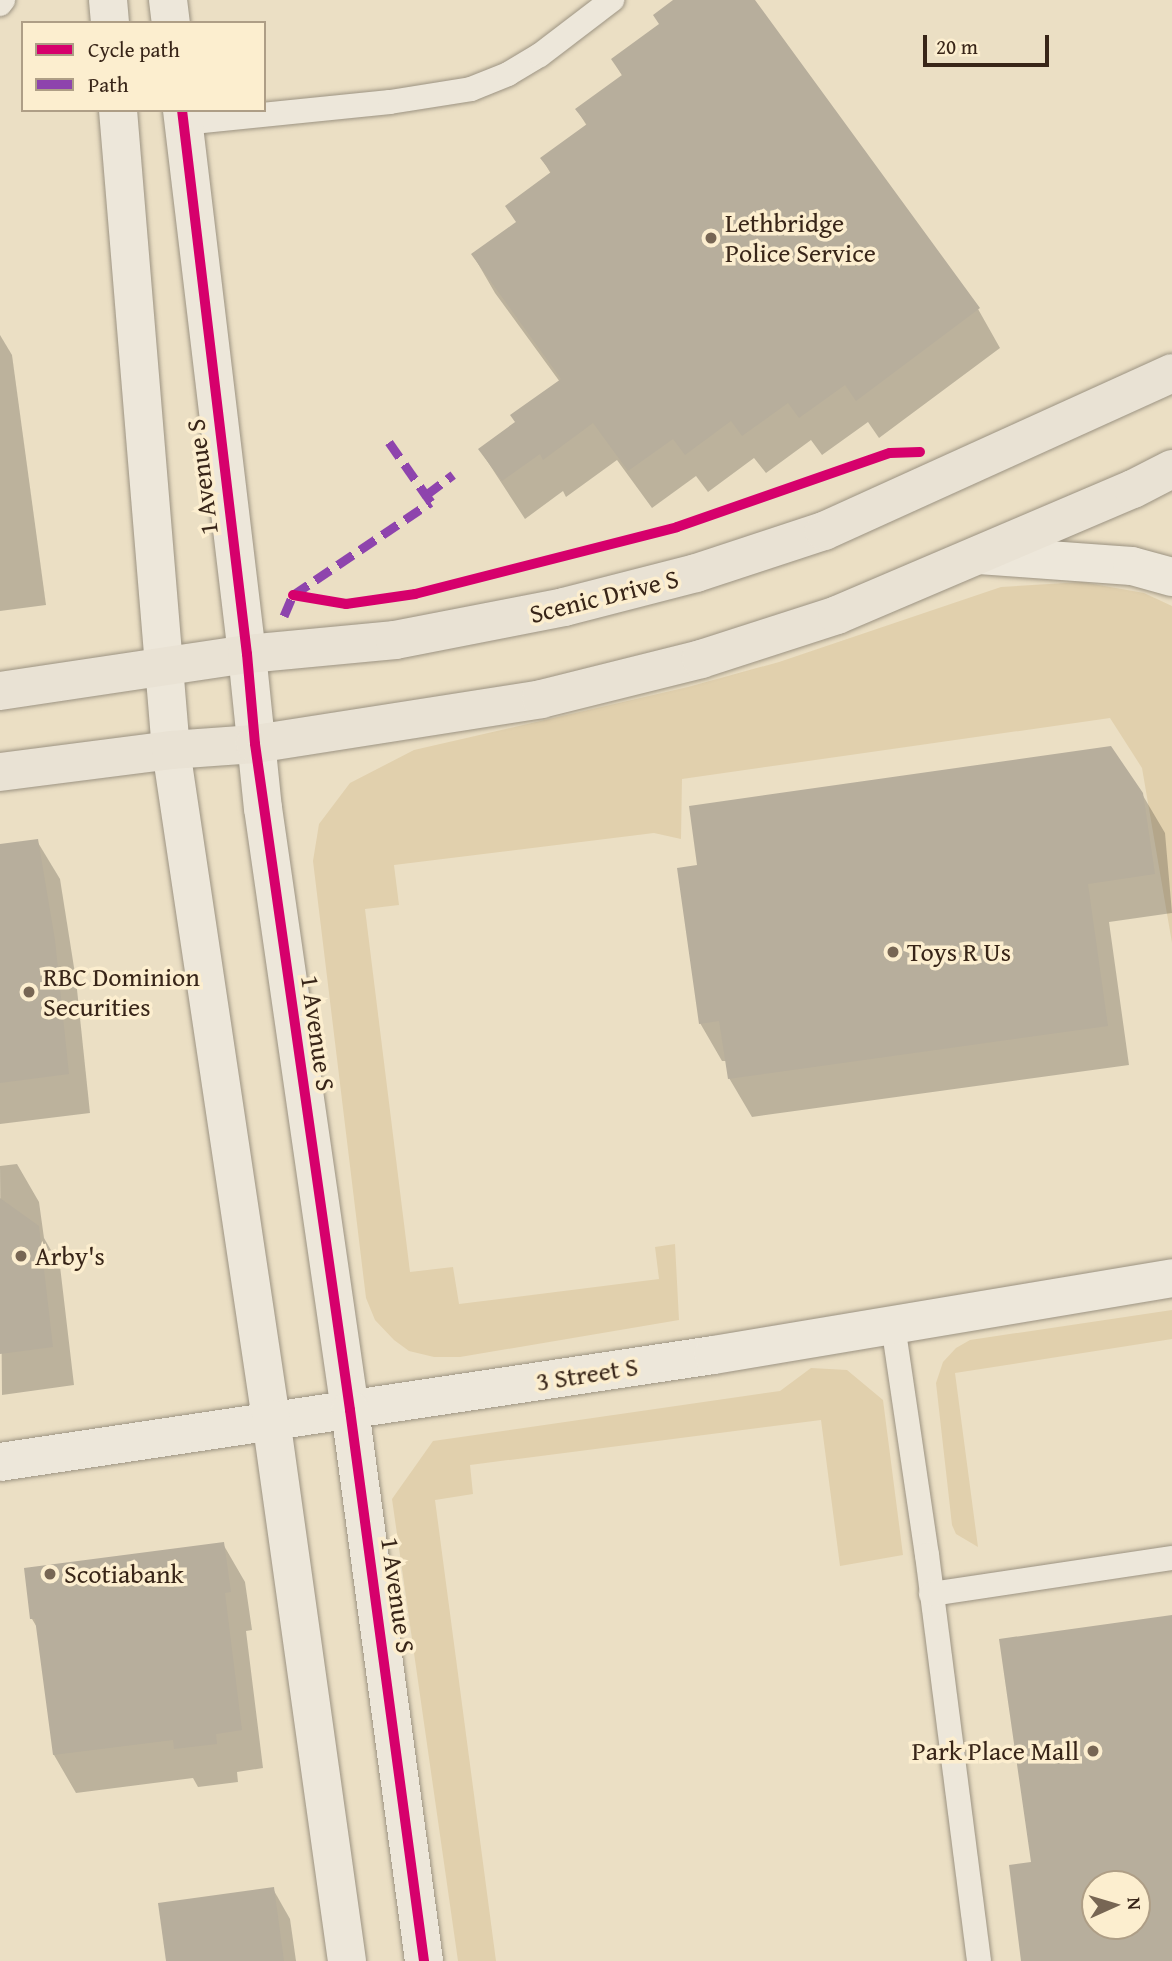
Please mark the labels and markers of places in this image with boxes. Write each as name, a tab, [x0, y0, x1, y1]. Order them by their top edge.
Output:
place label: Lethbridge Police Service	[725, 207, 876, 268]
marker: Lethbridge Police Service	[703, 230, 719, 246]
place label: Toys R Us	[907, 936, 1011, 968]
marker: Toys R Us	[885, 944, 901, 960]
place label: RBC Dominion Securities	[43, 961, 200, 1023]
marker: RBC Dominion Securities	[21, 984, 37, 1000]
place label: Arby's	[35, 1240, 105, 1272]
marker: Arby's	[13, 1248, 29, 1264]
place label: Scotiabank	[64, 1558, 184, 1590]
marker: Scotiabank	[42, 1566, 58, 1582]
place label: Park Place Mall	[912, 1735, 1079, 1767]
marker: Park Place Mall	[1085, 1743, 1101, 1759]

